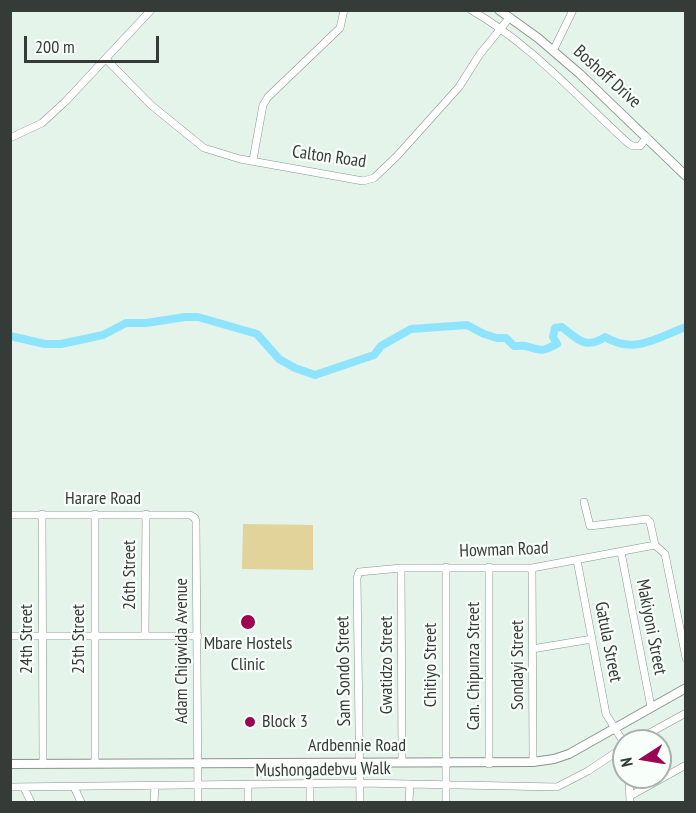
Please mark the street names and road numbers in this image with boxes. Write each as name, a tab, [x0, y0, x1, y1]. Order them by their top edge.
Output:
street label: Boshoff Drive	[569, 41, 645, 113]
street label: Calton Road	[291, 141, 367, 173]
street label: Harare Road	[65, 488, 141, 510]
street label: Howman Road	[459, 538, 549, 562]
street label: 26th Street	[119, 540, 141, 610]
street label: Makiyoni Street	[631, 577, 671, 677]
street label: Adam Chigwida Avenue	[171, 578, 193, 724]
street label: Gatula Street	[590, 600, 626, 684]
street label: Can. Chipunza Street	[463, 602, 485, 730]
street label: 24th Street	[16, 604, 38, 674]
street label: 25th Street	[68, 604, 90, 674]
street label: Sam Sondo Street	[332, 616, 356, 726]
street label: Gwatidzo Street	[376, 616, 398, 714]
street label: Sondayi Street	[507, 620, 529, 710]
street label: Chitiyo Street	[420, 623, 442, 707]
street label: Ardbennie Road	[308, 735, 406, 757]
street label: Mushongadebvu Walk	[255, 758, 391, 782]

